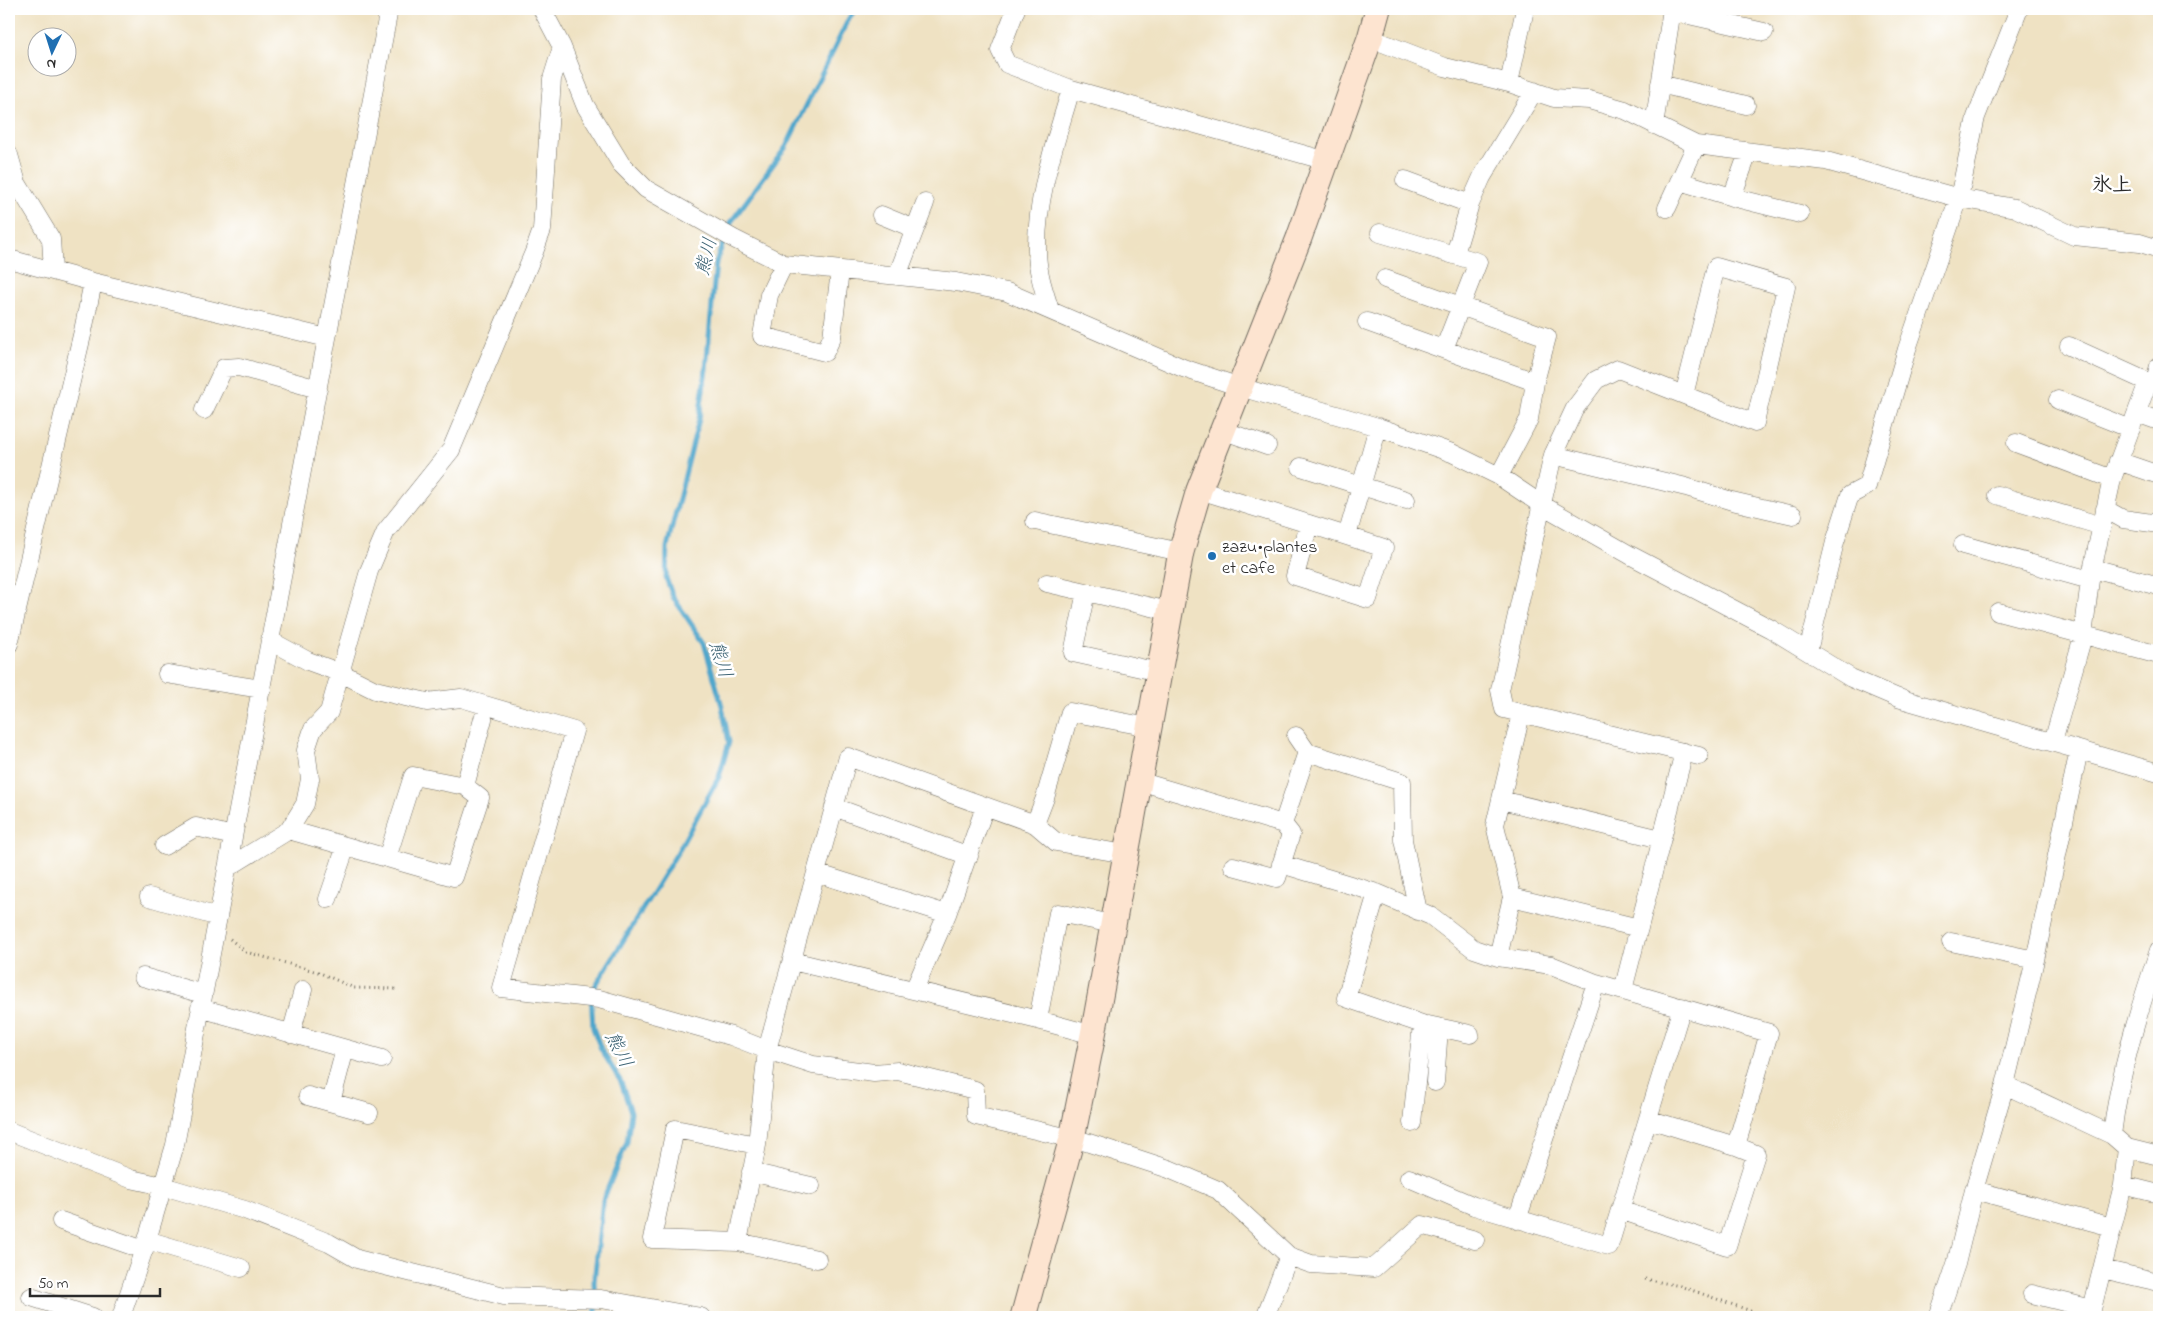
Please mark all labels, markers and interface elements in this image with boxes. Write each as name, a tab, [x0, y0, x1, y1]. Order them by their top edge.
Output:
north arrow	[28, 28, 78, 78]
text: N	[46, 53, 57, 74]
district label: 氷上	[2092, 172, 2132, 201]
water label: 熊川	[690, 235, 725, 278]
place label: zazu•plantes et cafe	[1222, 535, 1317, 582]
marker: zazu•plantes et cafe	[1206, 550, 1218, 562]
water label: 熊川	[701, 638, 738, 682]
water label: 熊川	[597, 1027, 638, 1073]
scale bar	[30, 1266, 160, 1298]
text: 50 m	[38, 1273, 69, 1295]

